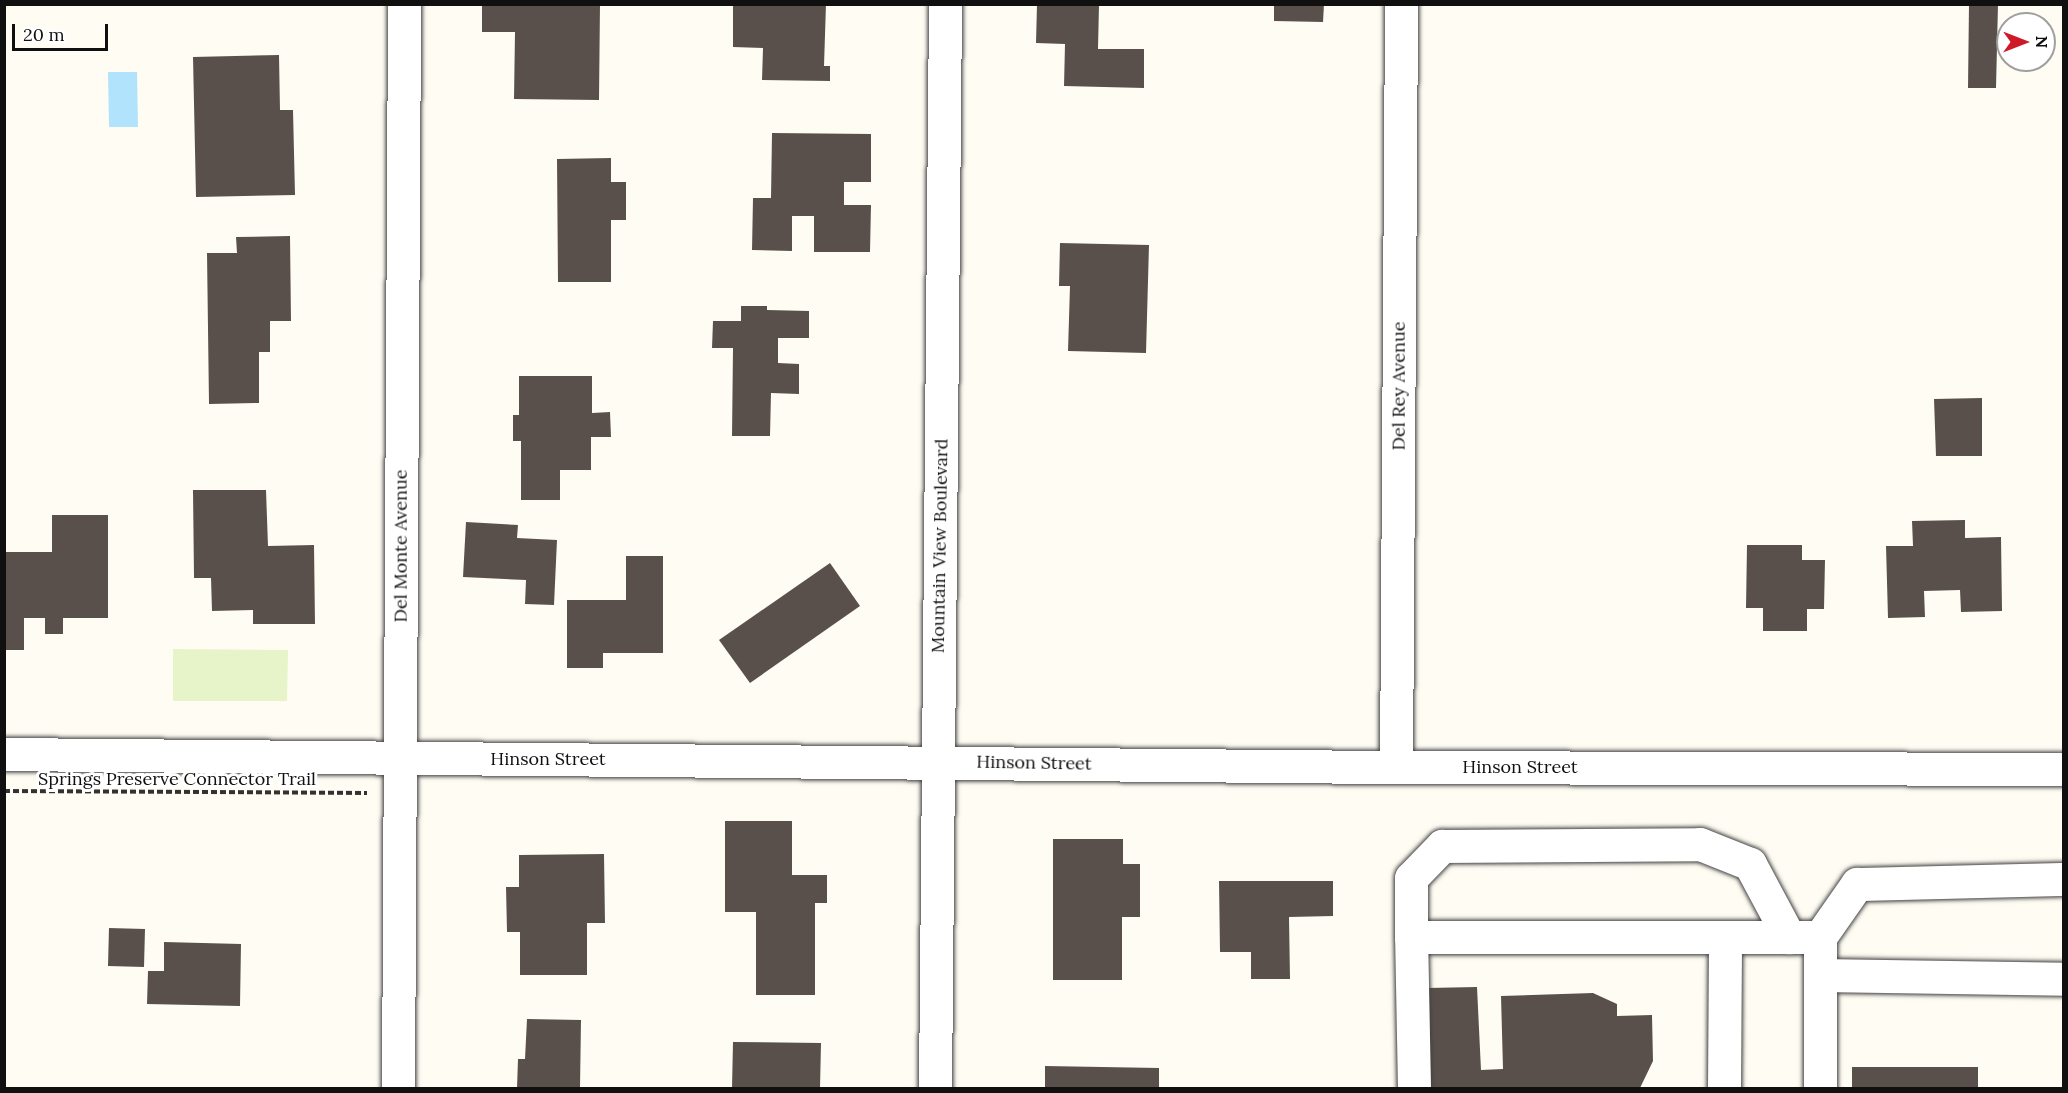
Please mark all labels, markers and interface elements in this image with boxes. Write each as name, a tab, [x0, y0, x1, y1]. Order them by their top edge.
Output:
scale bar	[15, 12, 111, 50]
north arrow	[1996, 12, 2056, 72]
text: 20 m	[23, 23, 65, 46]
text: N	[2032, 36, 2052, 48]
street label: Del Rey Avenue	[1388, 322, 1410, 450]
street label: Mountain View Boulevard	[927, 439, 953, 653]
street label: Del Monte Avenue	[390, 469, 412, 623]
street label: Hinson Street	[490, 748, 606, 770]
street label: Hinson Street	[976, 751, 1092, 775]
street label: Hinson Street	[1462, 756, 1578, 778]
street label: Springs Preserve Connector Trail	[38, 768, 316, 790]

